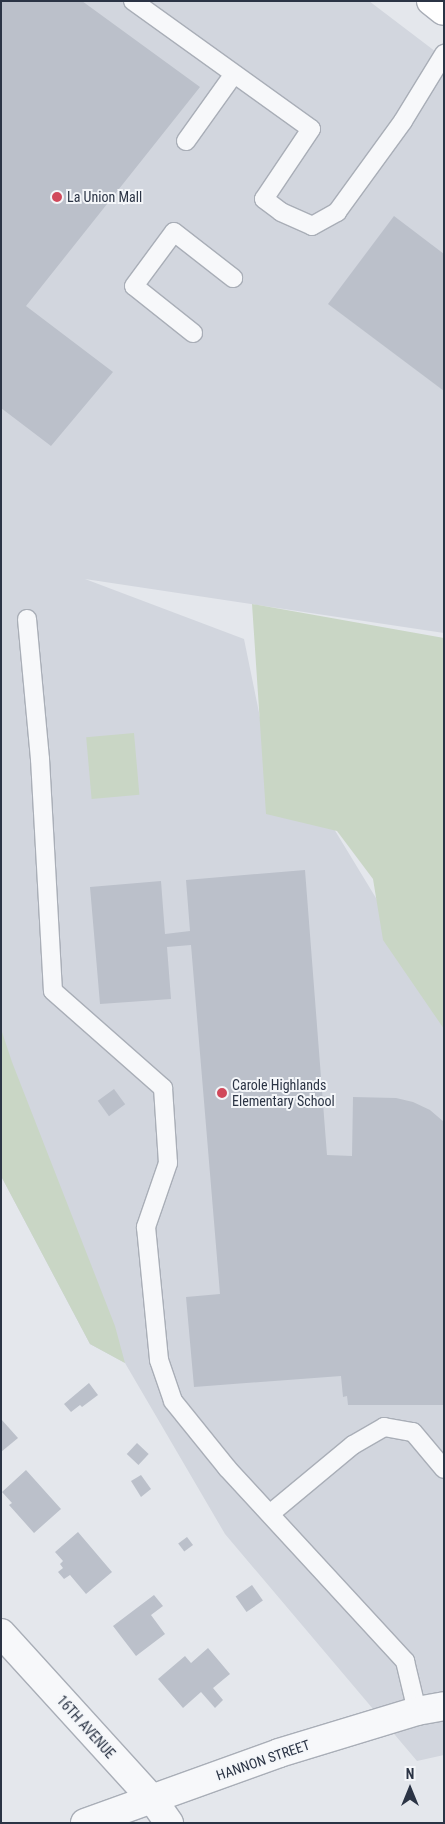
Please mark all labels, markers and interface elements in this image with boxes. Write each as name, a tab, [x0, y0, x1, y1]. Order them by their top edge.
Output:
place label: La Union Mall	[67, 189, 142, 205]
marker: La Union Mall	[51, 191, 63, 203]
place label: Carole Highlands Elementary School	[232, 1077, 335, 1110]
marker: Carole Highlands Elementary School	[216, 1087, 228, 1099]
street label: 16TH AVENUE	[53, 1692, 119, 1762]
street label: HANNON STREET	[214, 1736, 312, 1784]
north arrow	[385, 1764, 435, 1814]
text: N	[406, 1766, 414, 1782]

